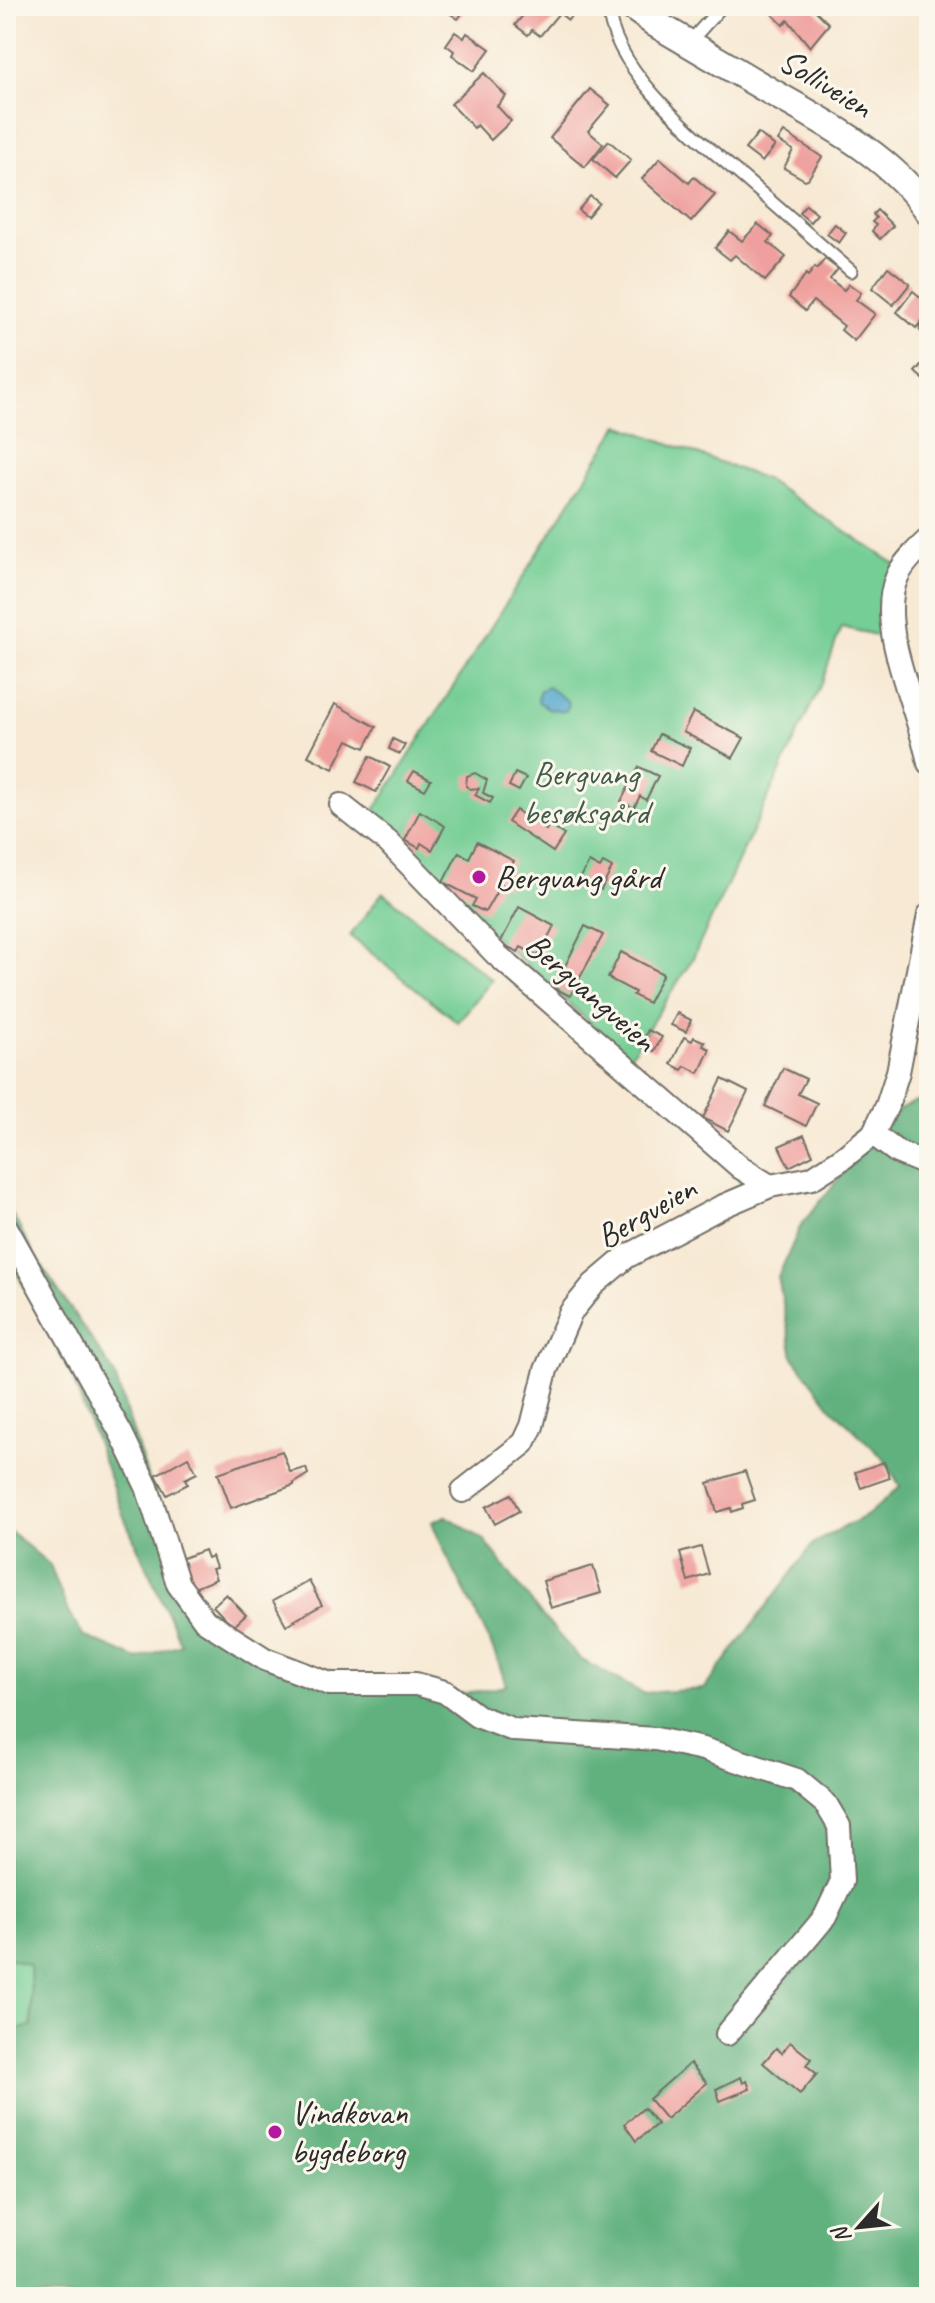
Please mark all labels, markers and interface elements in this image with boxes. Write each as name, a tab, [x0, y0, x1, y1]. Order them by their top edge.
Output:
street label: Solliveien	[772, 39, 882, 128]
park label: Bergvang besøksgård	[523, 752, 655, 834]
place label: Bergvang gård	[495, 856, 667, 899]
marker: Bergvang gård	[470, 868, 488, 886]
street label: Bergvangveien	[516, 923, 667, 1062]
street label: Bergveien	[588, 1166, 705, 1258]
place label: Vindkovan bygdeborg	[291, 2091, 408, 2173]
marker: Vindkovan bygdeborg	[266, 2123, 284, 2141]
north arrow	[819, 2187, 899, 2267]
text: N	[825, 2220, 858, 2248]

